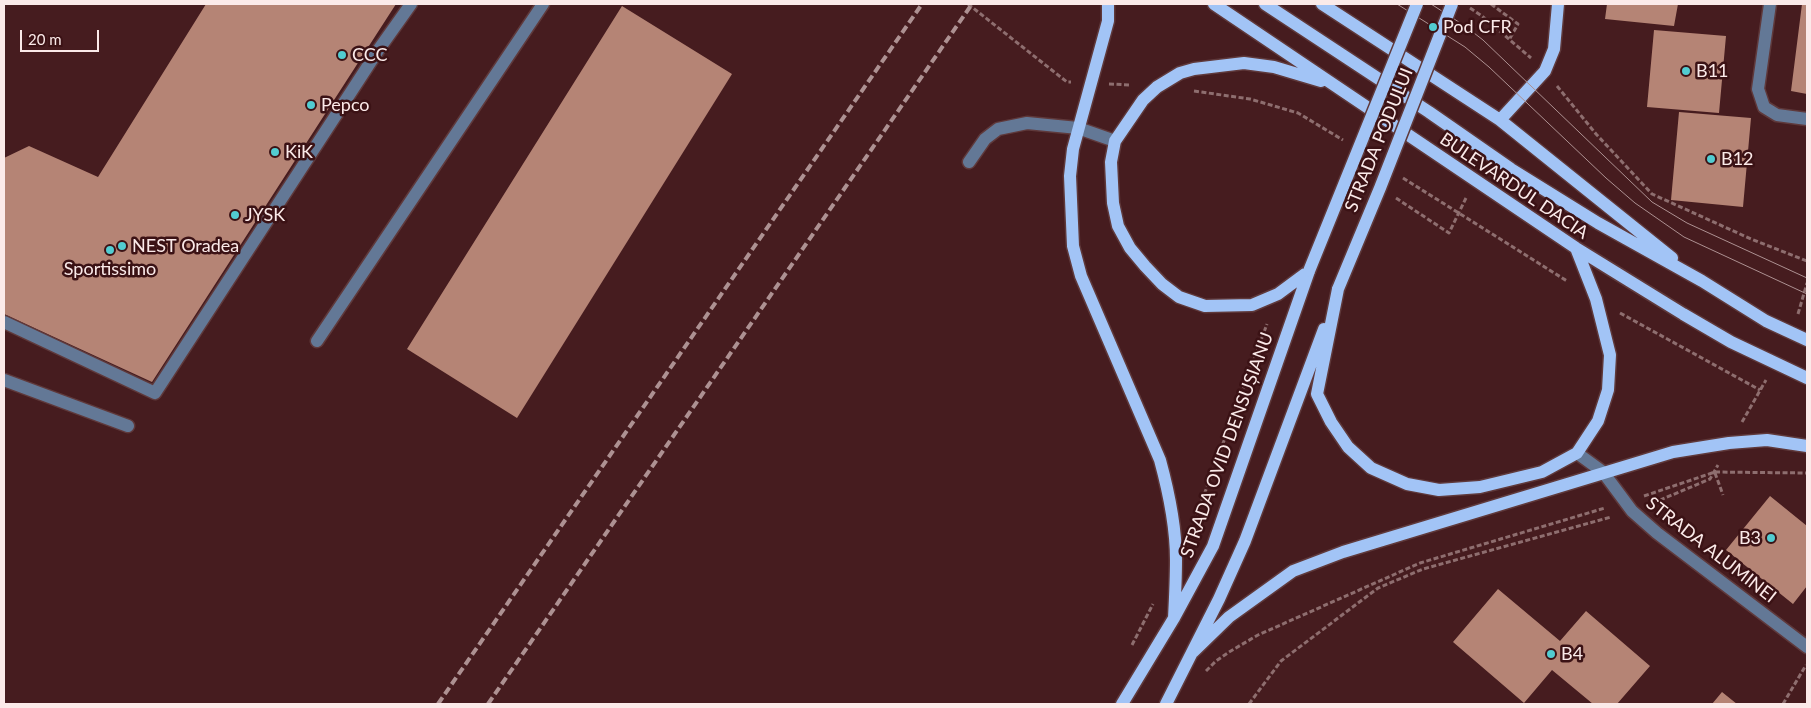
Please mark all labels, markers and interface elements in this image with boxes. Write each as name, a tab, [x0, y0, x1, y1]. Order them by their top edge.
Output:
place label: Pod CFR	[1443, 16, 1512, 38]
scale bar	[22, 20, 101, 52]
marker: Pod CFR	[1427, 21, 1439, 33]
text: 20 m	[28, 30, 62, 48]
place label: CCC	[352, 44, 388, 66]
marker: CCC	[336, 49, 348, 61]
place label: B11	[1696, 60, 1729, 82]
street label: STRADA PODULUI	[1340, 65, 1418, 215]
marker: B11	[1680, 65, 1692, 77]
place label: Pepco	[321, 94, 370, 116]
marker: Pepco	[305, 99, 317, 111]
street label: BULEVARDUL DACIA	[1436, 128, 1592, 244]
place label: KiK	[285, 141, 313, 163]
marker: KiK	[269, 146, 281, 158]
place label: B12	[1721, 148, 1754, 170]
marker: B12	[1705, 153, 1717, 165]
place label: JYSK	[245, 204, 285, 226]
marker: JYSK	[229, 209, 241, 221]
place label: NEST Oradea	[132, 235, 239, 257]
marker: NEST Oradea	[116, 240, 128, 252]
marker: Sportissimo	[104, 244, 116, 256]
place label: Sportissimo	[64, 258, 156, 280]
street label: STRADA OVID DENSUȘIANU	[1176, 329, 1278, 561]
street label: STRADA ALUMINEI	[1642, 493, 1780, 607]
place label: B3	[1739, 527, 1761, 549]
marker: B3	[1765, 532, 1777, 544]
place label: B4	[1561, 643, 1583, 665]
marker: B4	[1545, 648, 1557, 660]

